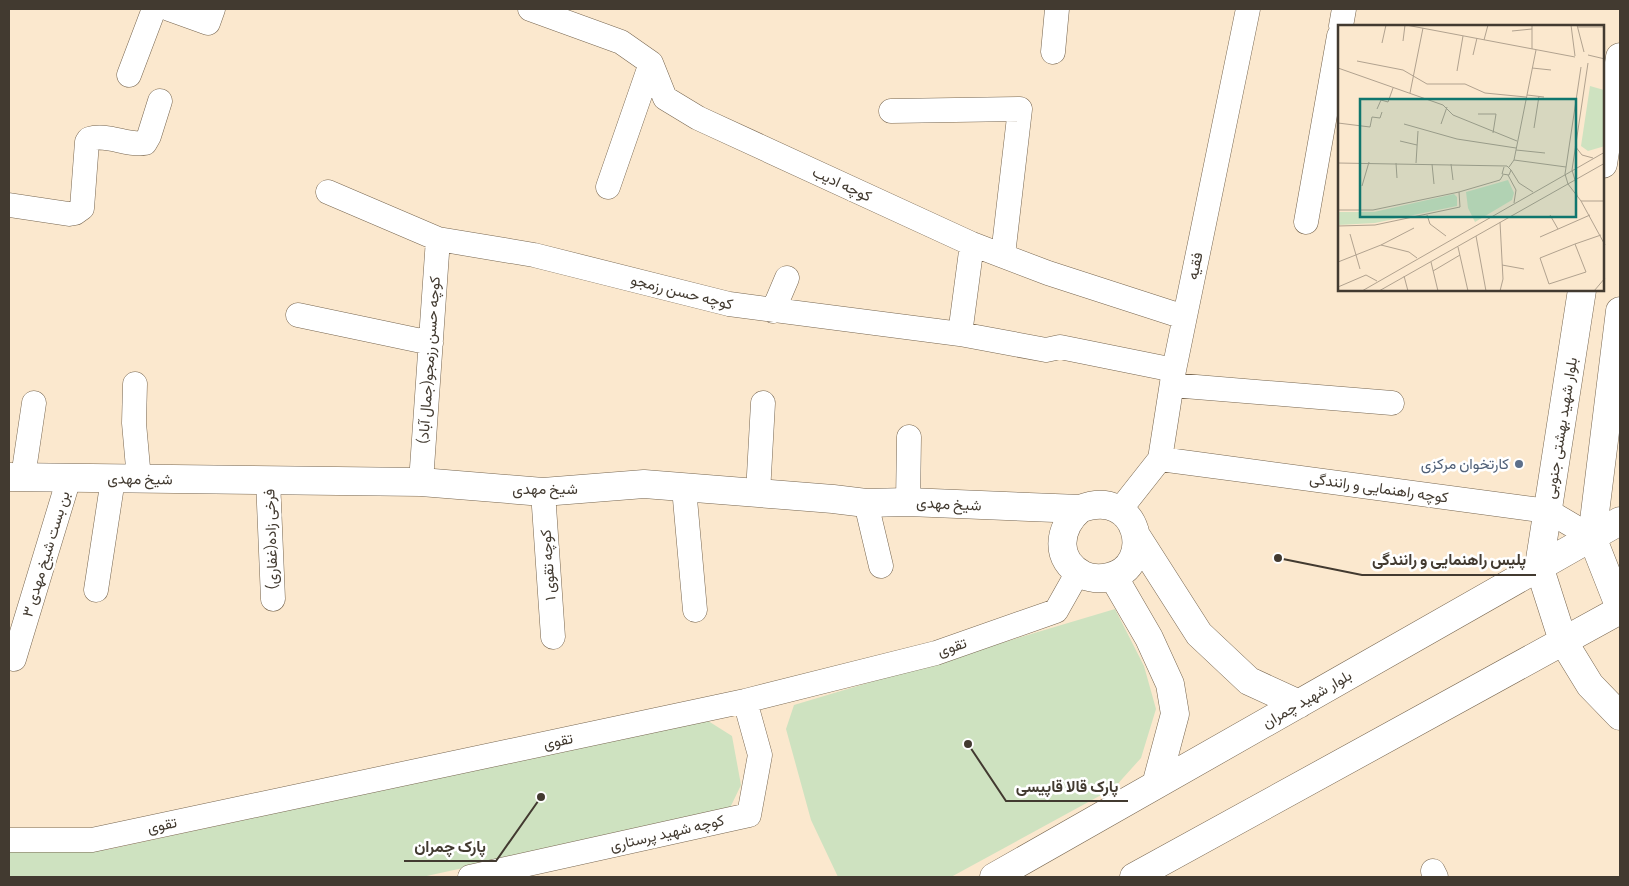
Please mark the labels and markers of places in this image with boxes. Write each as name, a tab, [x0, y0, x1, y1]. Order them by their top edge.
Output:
place label: کارتخوان مرکزی	[1421, 455, 1509, 474]
marker: کارتخوان مرکزی	[1513, 458, 1525, 470]
callout: پلیس راهنمایی و رانندگی	[1362, 544, 1536, 575]
callout: پارک قالا قاپیسی	[1006, 770, 1128, 801]
callout: پارک چمران	[404, 830, 496, 861]

